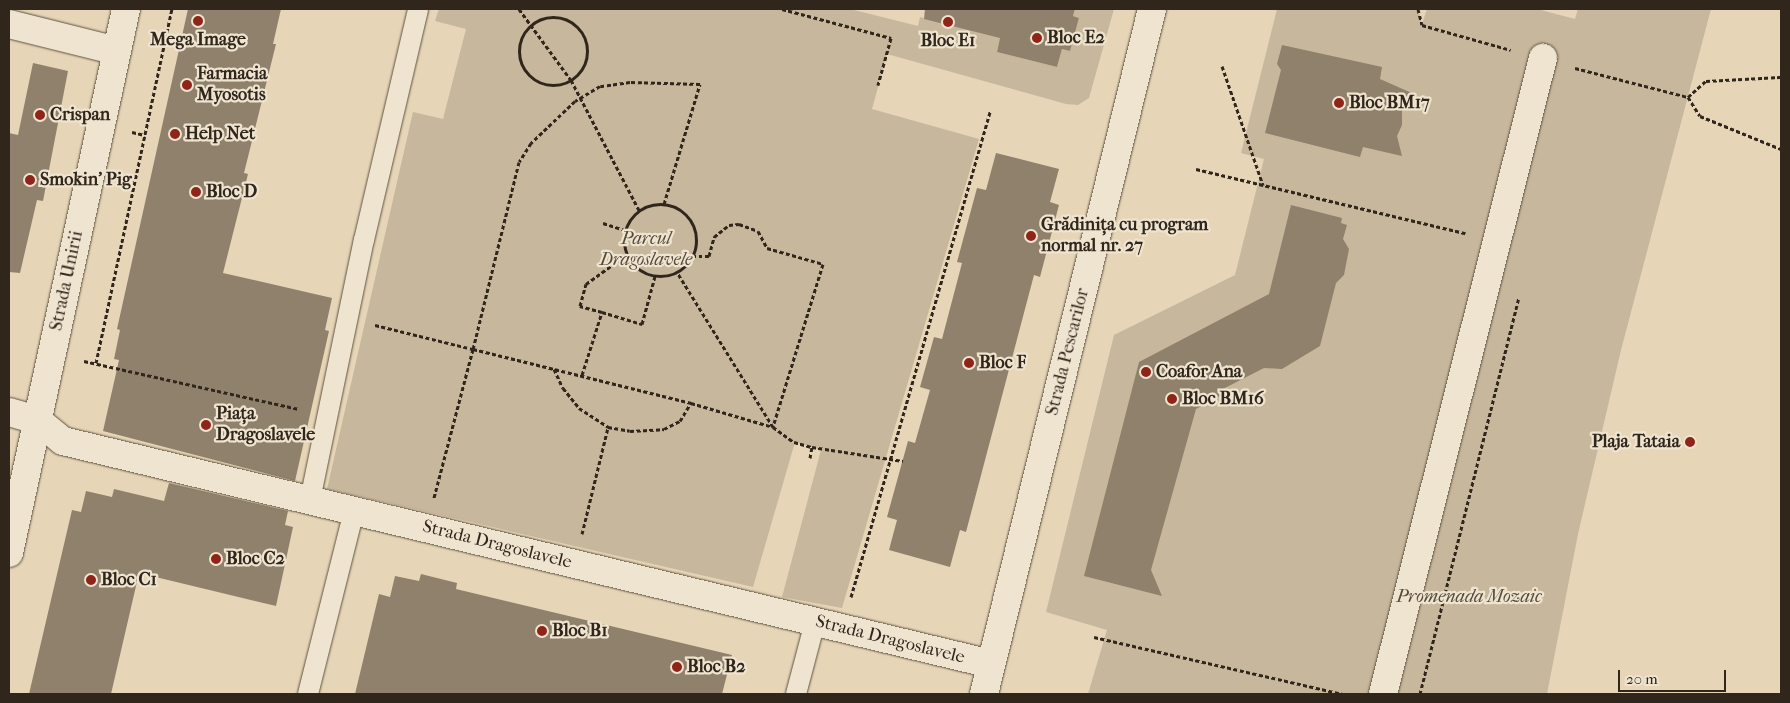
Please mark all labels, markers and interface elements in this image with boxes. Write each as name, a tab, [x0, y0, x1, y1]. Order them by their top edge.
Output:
marker: Mega Image	[192, 15, 204, 27]
marker: Bloc E1	[942, 16, 954, 28]
place label: Bloc E2	[1047, 27, 1105, 49]
place label: Mega Image	[150, 29, 246, 51]
place label: Bloc E1	[921, 30, 975, 52]
marker: Bloc E2	[1031, 32, 1043, 44]
place label: Farmacia Myosotis	[197, 64, 267, 106]
marker: Farmacia Myosotis	[181, 79, 193, 91]
place label: Bloc BM17	[1349, 92, 1430, 114]
marker: Bloc BM17	[1333, 97, 1345, 109]
place label: Crispan	[50, 104, 110, 126]
marker: Crispan	[34, 109, 46, 121]
place label: Help Net	[185, 123, 255, 145]
marker: Help Net	[169, 128, 181, 140]
place label: Smokin' Pig	[40, 169, 132, 191]
marker: Smokin' Pig	[24, 174, 36, 186]
place label: Bloc D	[206, 181, 257, 203]
marker: Bloc D	[190, 186, 202, 198]
place label: Grădinița cu program normal nr. 27	[1041, 215, 1208, 258]
street label: Strada Unirii	[46, 229, 88, 333]
park label: Parcul Dragoslavele	[600, 229, 692, 272]
marker: Grădinița cu program normal nr. 27	[1025, 230, 1037, 242]
street label: Strada Pescarilor	[1042, 286, 1094, 418]
place label: Bloc F	[979, 352, 1026, 374]
marker: Bloc F	[963, 357, 975, 369]
place label: Coafor Ana	[1156, 361, 1242, 383]
marker: Coafor Ana	[1140, 366, 1152, 378]
place label: Bloc BM16	[1182, 388, 1264, 410]
marker: Bloc BM16	[1166, 393, 1178, 405]
place label: Piața Dragoslavele	[216, 404, 315, 446]
marker: Piața Dragoslavele	[200, 419, 212, 431]
place label: Plaja Tataia	[1592, 431, 1680, 453]
marker: Plaja Tataia	[1684, 436, 1696, 448]
street label: Strada Dragoslavele	[420, 516, 574, 574]
place label: Bloc C2	[226, 548, 285, 570]
marker: Bloc C2	[210, 553, 222, 565]
place label: Bloc C1	[101, 569, 157, 591]
marker: Bloc C1	[85, 574, 97, 586]
park label: Promenada Mozaic	[1396, 586, 1542, 608]
street label: Strada Dragoslavele	[813, 611, 967, 669]
place label: Bloc B1	[552, 620, 608, 642]
marker: Bloc B1	[536, 625, 548, 637]
place label: Bloc B2	[687, 656, 745, 678]
scale bar	[1620, 660, 1728, 692]
marker: Bloc B2	[671, 661, 683, 673]
text: 20 m	[1626, 670, 1658, 688]

